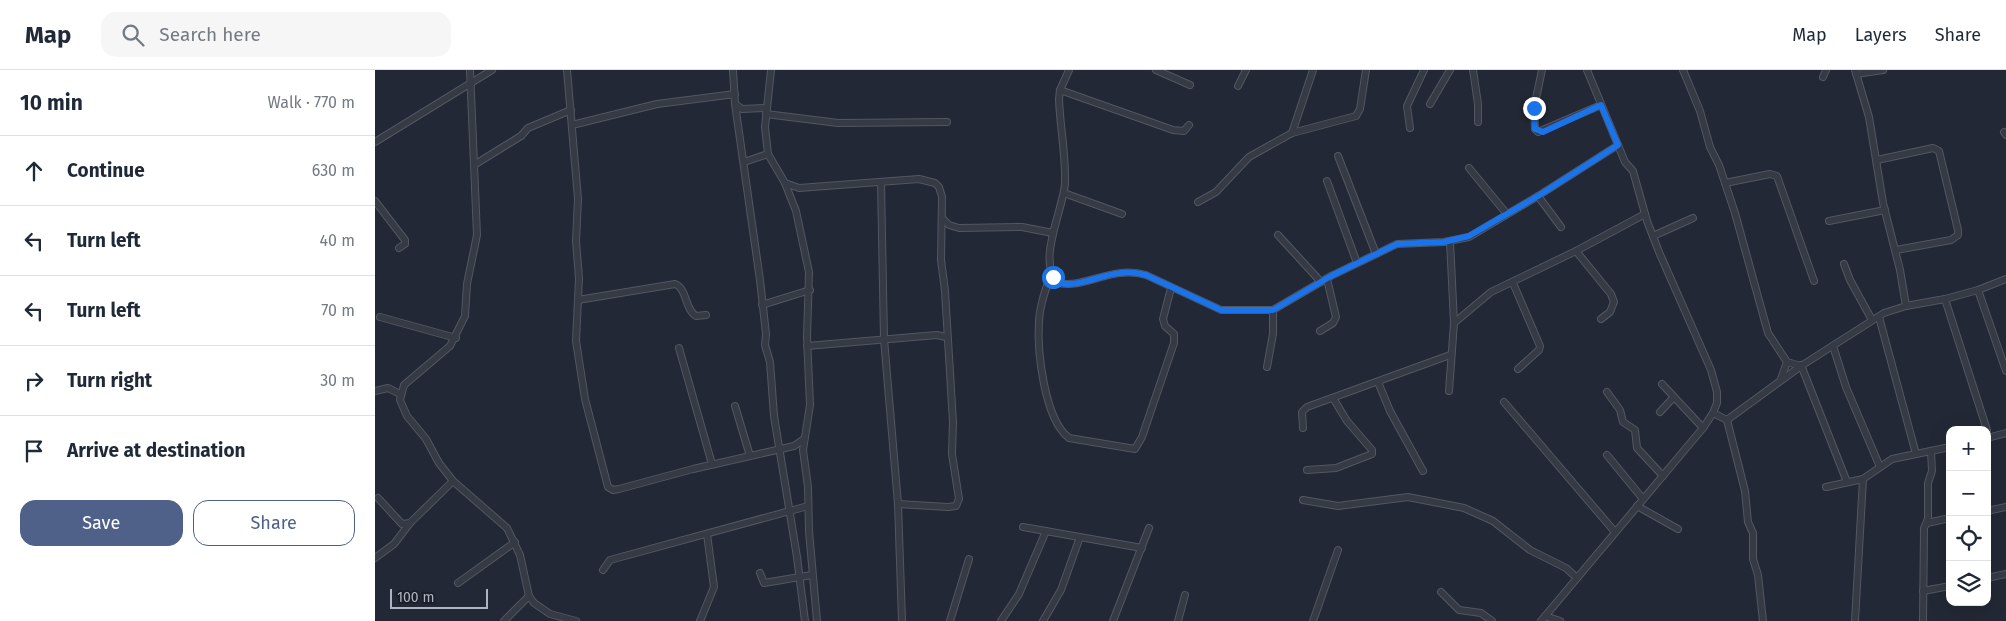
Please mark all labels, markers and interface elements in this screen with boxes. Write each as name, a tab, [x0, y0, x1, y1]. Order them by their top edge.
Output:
search box	[101, 12, 451, 57]
text: Map	[25, 21, 71, 49]
icon: search	[119, 21, 147, 49]
text: Search here	[159, 23, 261, 46]
text: Map	[1792, 24, 1827, 46]
text: Layers	[1855, 24, 1907, 46]
text: Share	[1935, 24, 1981, 46]
text: 10 min	[20, 90, 83, 116]
text: Walk · 770 m	[268, 93, 355, 112]
route end	[1523, 97, 1546, 120]
icon: ahead	[20, 157, 48, 185]
text: Continue	[67, 159, 145, 182]
text: 630 m	[312, 161, 355, 180]
icon: left	[20, 227, 48, 255]
text: Turn left	[67, 229, 141, 252]
text: 40 m	[320, 231, 355, 250]
route start	[1042, 266, 1065, 289]
icon: left	[20, 297, 48, 325]
text: Turn left	[67, 299, 141, 322]
text: 70 m	[321, 301, 355, 320]
icon: right	[20, 367, 48, 395]
text: Turn right	[67, 369, 152, 392]
text: 30 m	[320, 371, 355, 390]
map controls	[1946, 426, 1991, 606]
button: +	[1946, 426, 1991, 471]
icon: arrive	[20, 437, 48, 465]
text: Arrive at destination	[67, 439, 246, 462]
button: −	[1946, 471, 1991, 516]
button: Save	[20, 500, 183, 546]
button: Share	[193, 500, 355, 546]
button: locate	[1946, 516, 1991, 561]
button: layers	[1946, 561, 1991, 606]
scale bar	[390, 586, 487, 609]
text: 100 m	[397, 589, 434, 606]

